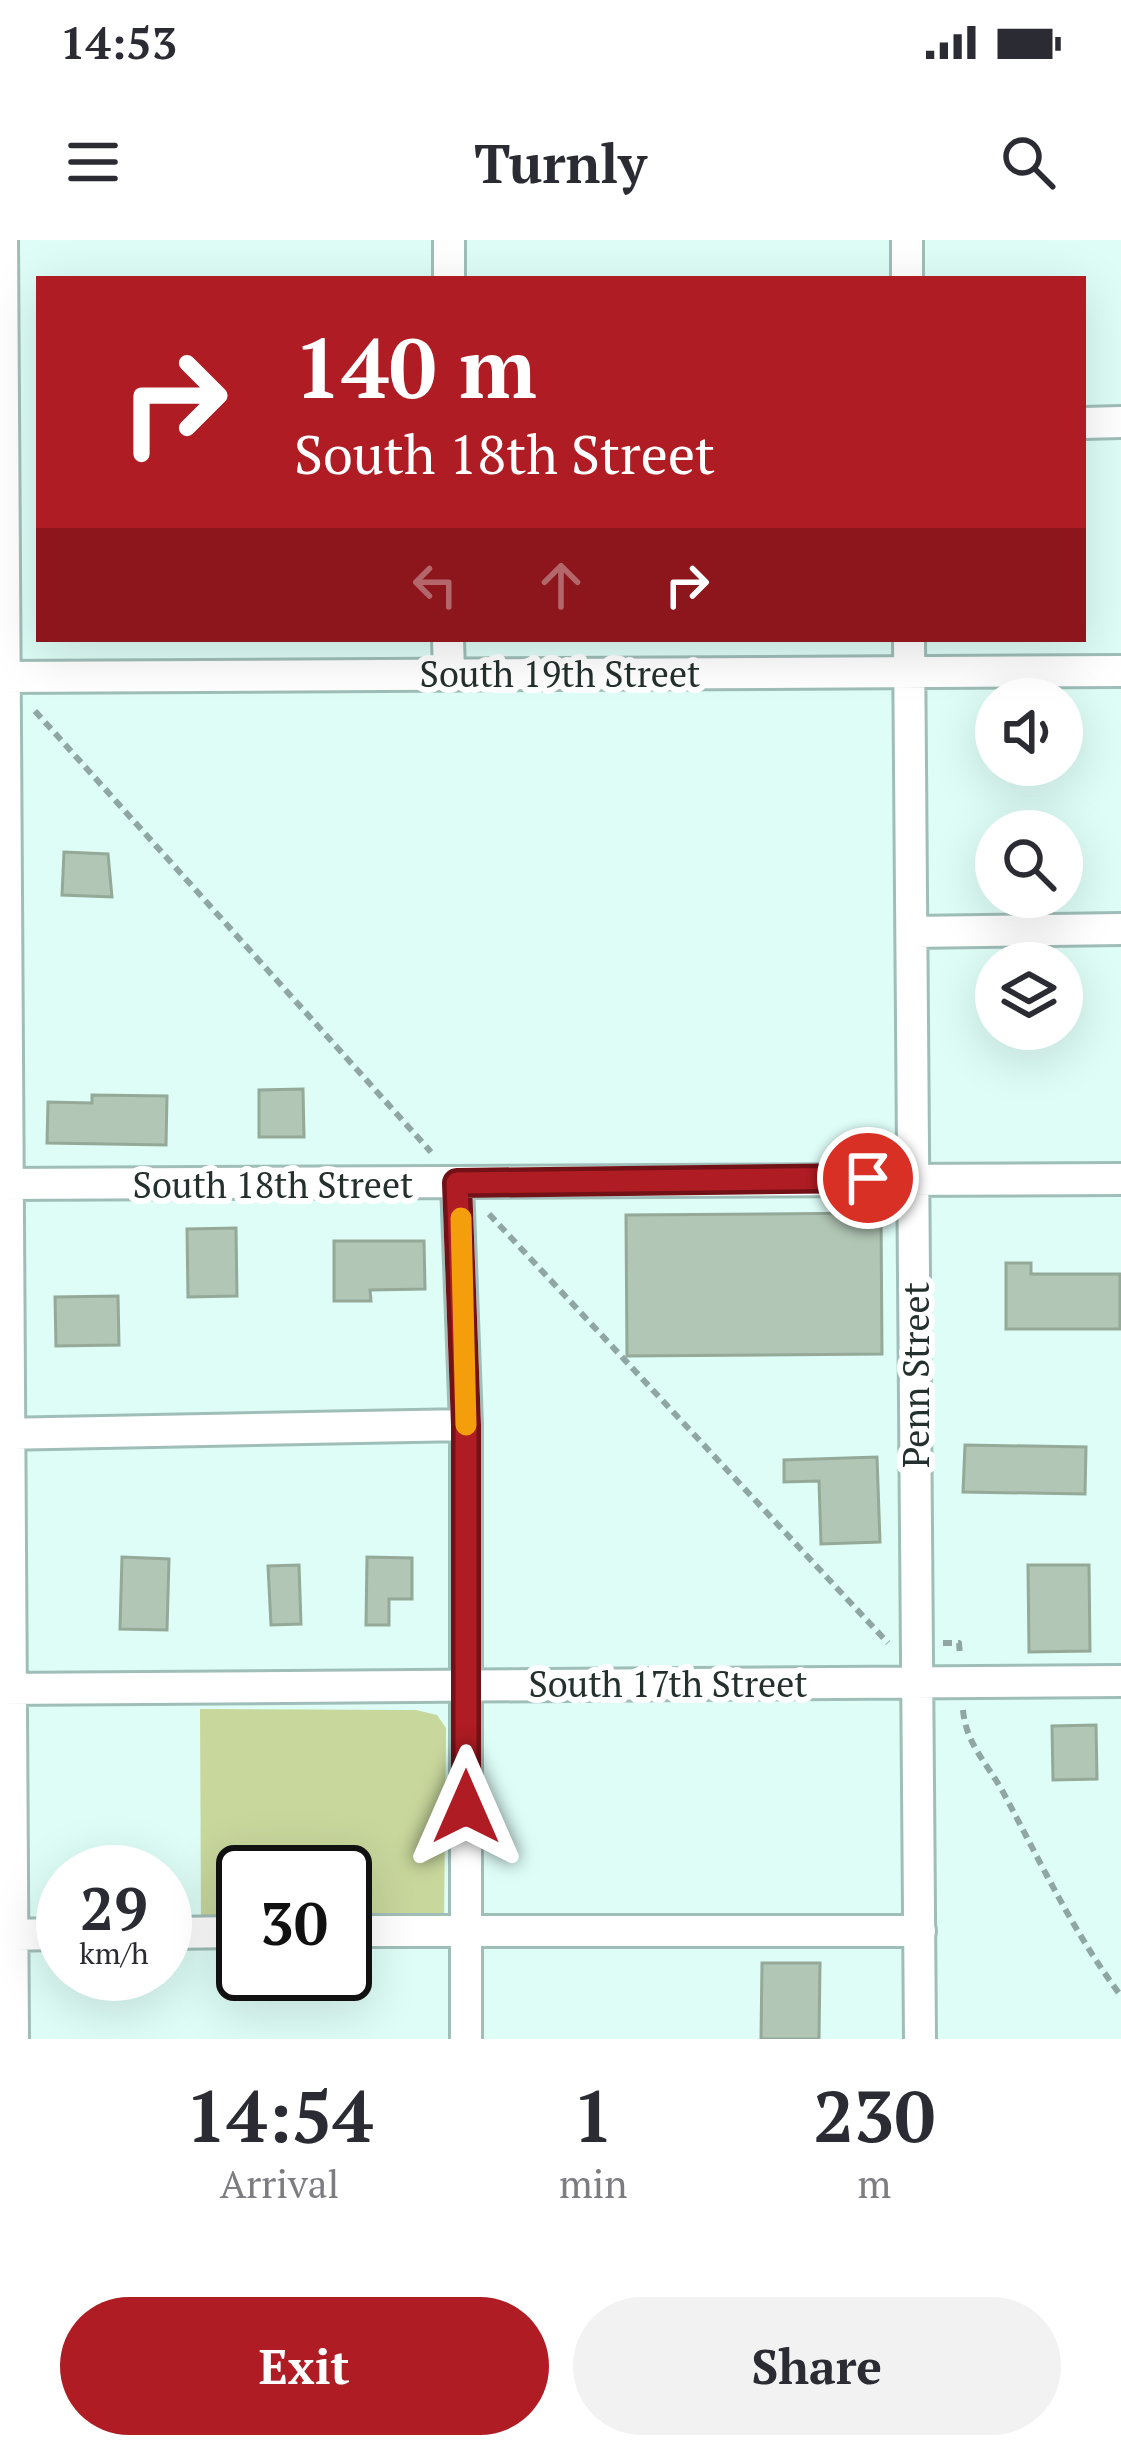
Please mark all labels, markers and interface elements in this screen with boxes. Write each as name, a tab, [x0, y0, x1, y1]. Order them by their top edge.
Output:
text: 14:53	[60, 12, 177, 72]
text: Turnly	[474, 127, 647, 198]
icon: menu	[60, 129, 126, 195]
icon: search	[995, 129, 1061, 195]
text: 140 m	[294, 311, 537, 422]
icon: right	[96, 324, 252, 480]
text: South 18th Street	[294, 418, 715, 489]
icon: left	[402, 552, 468, 618]
icon: ahead	[528, 552, 594, 618]
icon: right	[654, 552, 720, 618]
street label: South 19th Street	[420, 650, 700, 697]
map controls	[975, 678, 1083, 1050]
button: sound	[975, 678, 1083, 786]
button: search	[975, 810, 1083, 918]
button: layers	[975, 942, 1083, 1050]
pin	[817, 1127, 919, 1229]
icon: arrive	[835, 1145, 901, 1211]
street label: South 18th Street	[133, 1161, 413, 1208]
street label: Penn Street	[892, 1282, 939, 1468]
street label: South 17th Street	[528, 1660, 808, 1707]
position arrow	[403, 1744, 529, 1870]
speed limit sign: 30	[216, 1845, 372, 2001]
text: 29	[80, 1868, 148, 1947]
text: km/h	[79, 1933, 149, 1973]
text: 14:54	[186, 2067, 373, 2163]
text: 1	[573, 2067, 614, 2163]
text: 230	[813, 2067, 935, 2163]
text: Arrival	[220, 2157, 339, 2209]
text: min	[559, 2157, 627, 2209]
text: m	[857, 2157, 891, 2209]
button: Exit	[60, 2297, 549, 2435]
button: Share	[573, 2297, 1061, 2435]

